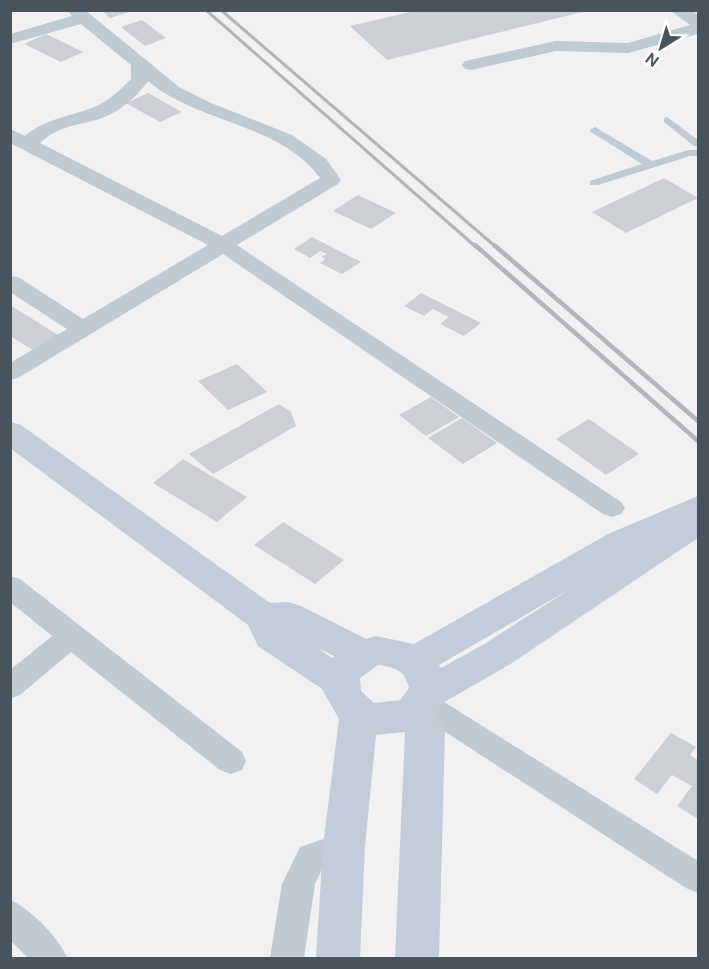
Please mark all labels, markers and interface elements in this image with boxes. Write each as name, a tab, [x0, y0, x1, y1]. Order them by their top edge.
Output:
north arrow	[631, 18, 691, 78]
text: N	[641, 48, 663, 71]

